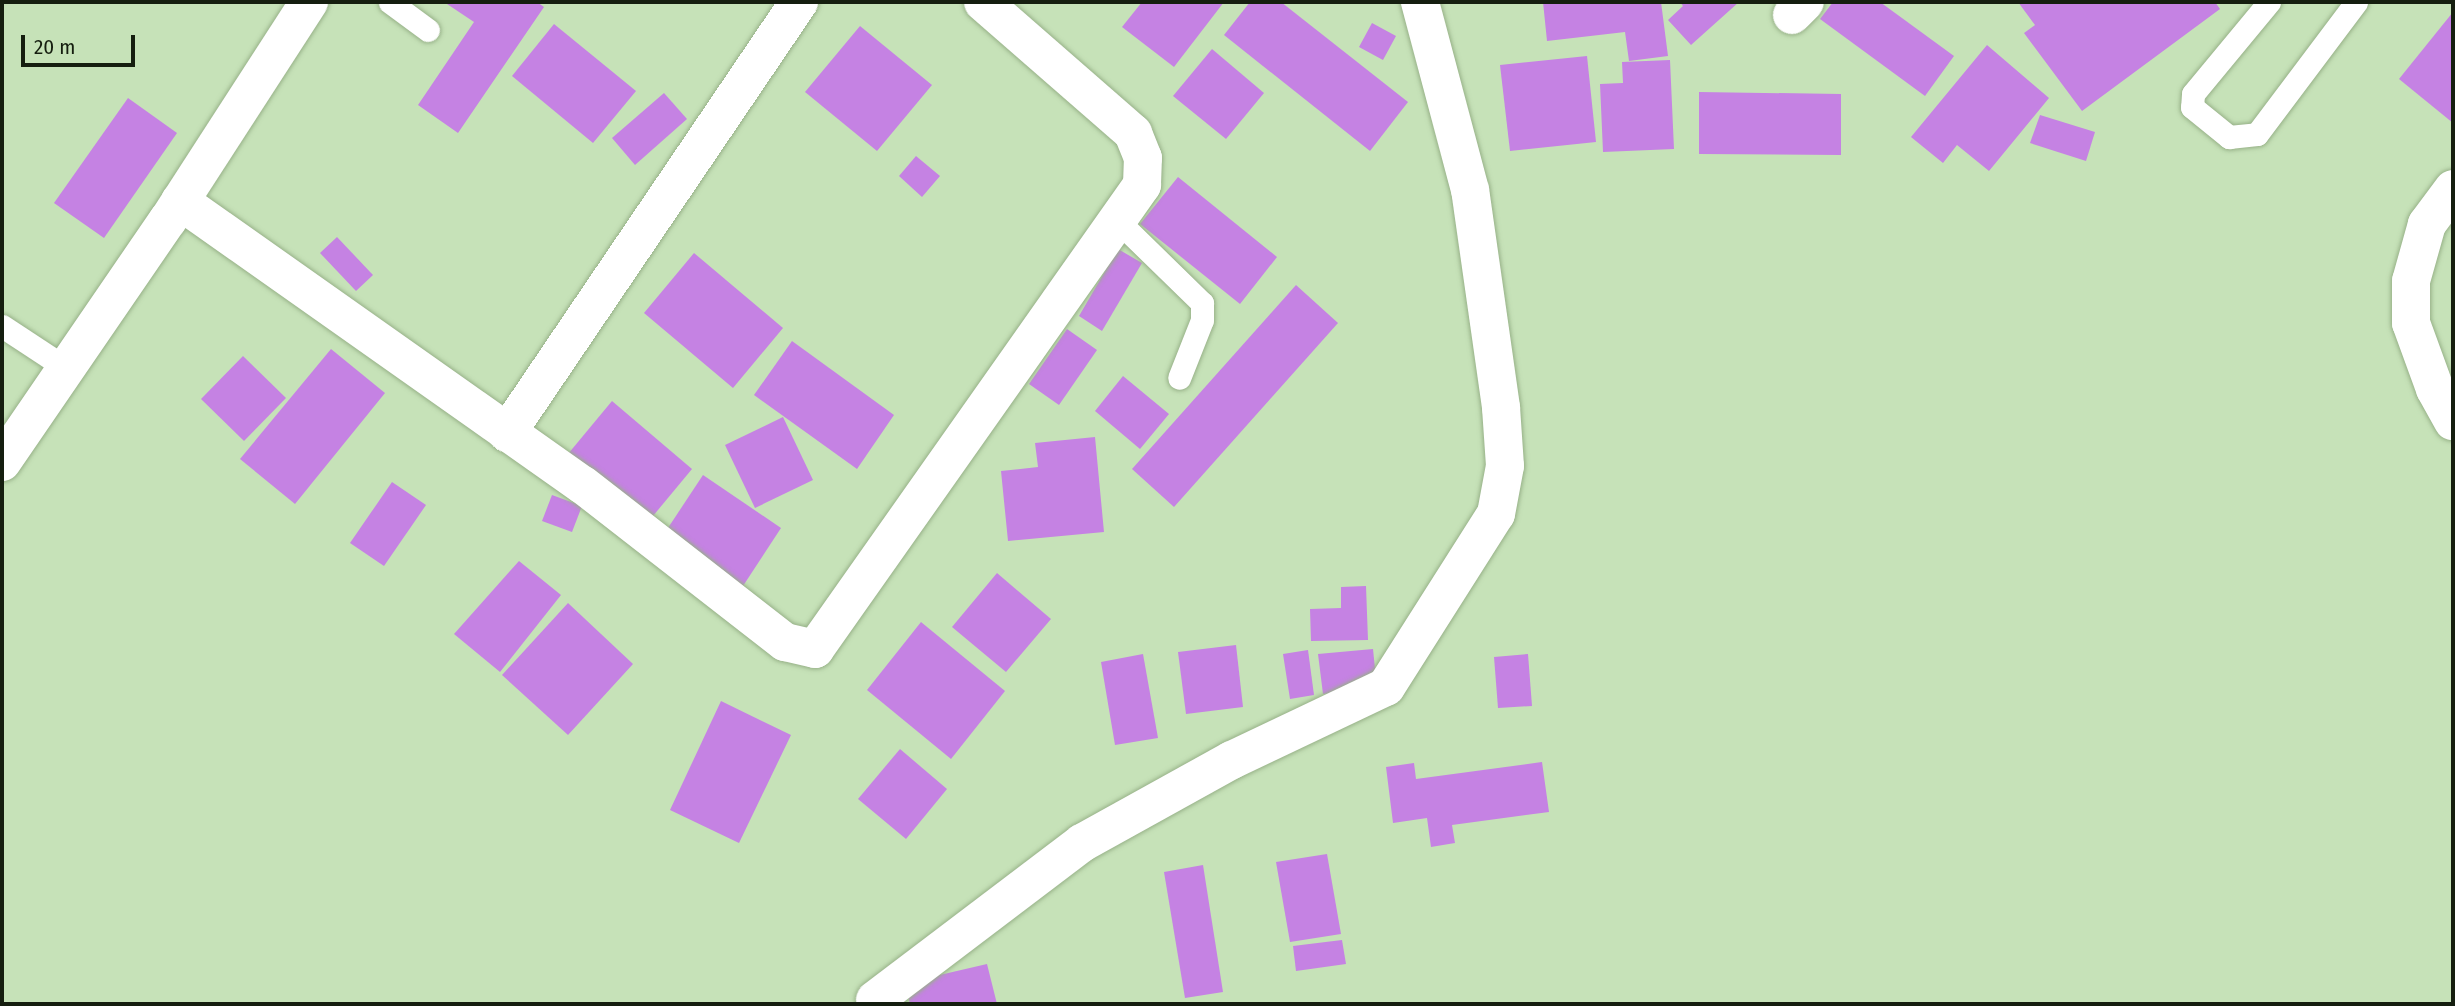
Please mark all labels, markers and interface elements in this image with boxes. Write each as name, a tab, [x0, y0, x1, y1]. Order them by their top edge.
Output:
scale bar	[24, 21, 138, 65]
text: 20 m	[34, 34, 75, 60]

